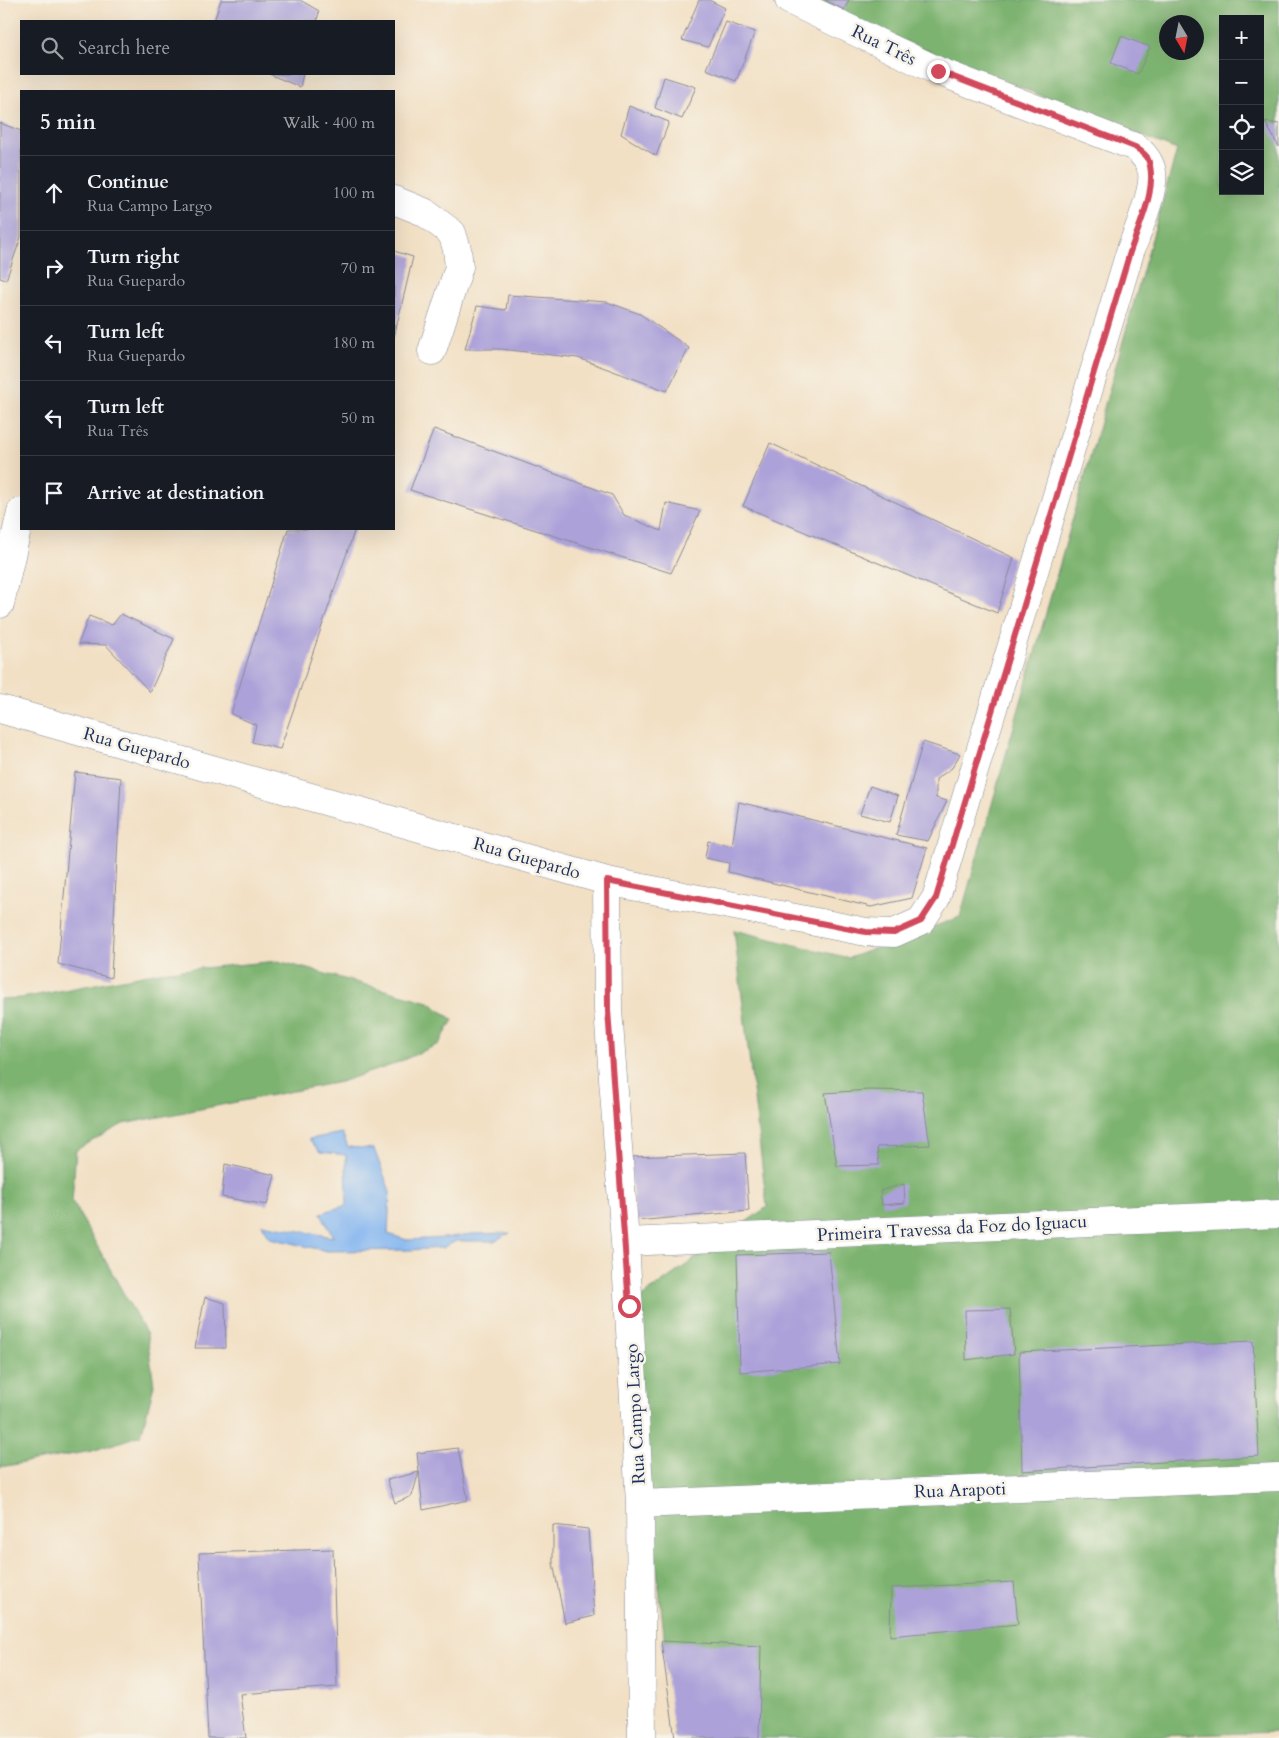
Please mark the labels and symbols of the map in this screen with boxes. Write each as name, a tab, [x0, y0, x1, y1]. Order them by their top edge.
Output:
north arrow	[1159, 15, 1204, 60]
street label: Rua Três	[847, 19, 920, 72]
route end	[927, 60, 950, 83]
street label: Rua Guepardo	[80, 721, 194, 776]
street label: Rua Guepardo	[470, 831, 584, 886]
street label: Primeira Travessa da Foz do Iguacu	[816, 1209, 1088, 1248]
route start	[618, 1295, 641, 1318]
street label: Rua Campo Largo	[619, 1343, 652, 1485]
street label: Rua Arapoti	[914, 1476, 1007, 1505]

